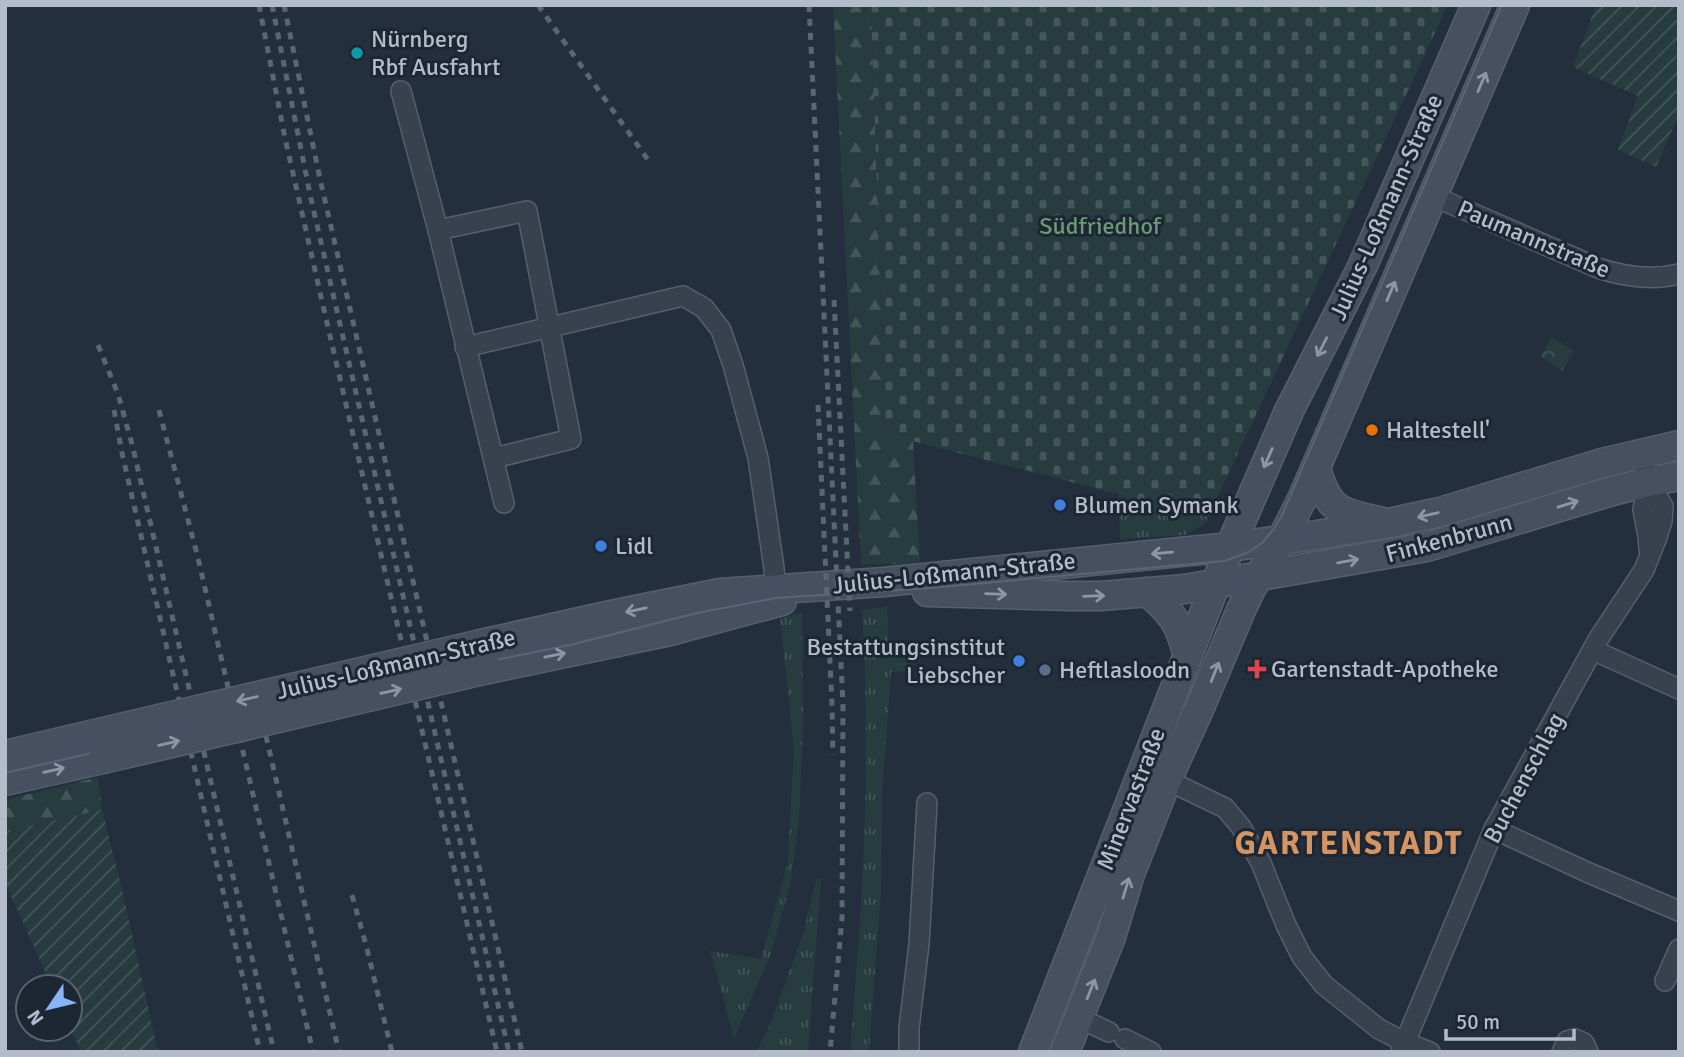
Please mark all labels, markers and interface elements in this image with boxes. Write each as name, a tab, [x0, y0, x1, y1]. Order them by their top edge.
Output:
place label: Nürnberg Rbf Ausfahrt	[371, 24, 500, 82]
marker: Nürnberg Rbf Ausfahrt	[349, 45, 365, 61]
one-way arrow	[1476, 72, 1489, 94]
street label: Julius-Loßmann-Straße	[1323, 89, 1449, 325]
street label: Paumannstraße	[1453, 193, 1615, 285]
park label: Südfriedhof	[1039, 211, 1162, 241]
one-way arrow	[1386, 281, 1399, 302]
one-way arrow	[1315, 336, 1328, 357]
place label: Haltestell'	[1386, 415, 1490, 445]
marker: Haltestell'	[1364, 422, 1380, 438]
one-way arrow	[1261, 446, 1274, 468]
place label: Blumen Symank	[1074, 490, 1238, 520]
marker: Blumen Symank	[1052, 497, 1068, 513]
one-way arrow	[1557, 497, 1579, 510]
street label: Finkenbrunn	[1383, 507, 1515, 569]
one-way arrow	[1417, 508, 1440, 522]
place label: Lidl	[615, 531, 653, 561]
marker: Lidl	[593, 538, 609, 554]
street label: Julius-Loßmann-Straße	[831, 545, 1077, 601]
one-way arrow	[1151, 547, 1174, 560]
one-way arrow	[1336, 554, 1359, 568]
one-way arrow	[984, 588, 1007, 601]
one-way arrow	[1082, 589, 1105, 602]
one-way arrow	[625, 603, 648, 617]
street label: Julius-Loßmann-Straße	[274, 622, 518, 706]
place label: Bestattungsinstitut Liebscher	[806, 632, 1005, 690]
one-way arrow	[543, 648, 566, 662]
marker: Bestattungsinstitut Liebscher	[1011, 653, 1027, 669]
place label: Gartenstadt-Apotheke	[1271, 654, 1498, 684]
place label: Heftlasloodn	[1059, 655, 1190, 685]
one-way arrow	[1209, 661, 1222, 683]
marker: Gartenstadt-Apotheke	[1249, 661, 1265, 677]
marker: Heftlasloodn	[1037, 662, 1053, 678]
one-way arrow	[379, 684, 402, 698]
one-way arrow	[236, 693, 259, 706]
street label: Buchenschlag	[1477, 707, 1571, 849]
street label: Minervastraße	[1090, 723, 1172, 875]
one-way arrow	[157, 736, 180, 749]
one-way arrow	[42, 763, 65, 776]
district label: GARTENSTADT	[1235, 824, 1463, 863]
one-way arrow	[1120, 877, 1133, 899]
north arrow	[14, 973, 84, 1043]
one-way arrow	[1085, 978, 1098, 1000]
scale bar	[1446, 998, 1574, 1042]
text: N	[22, 1005, 50, 1029]
text: 50 m	[1456, 1009, 1500, 1035]

